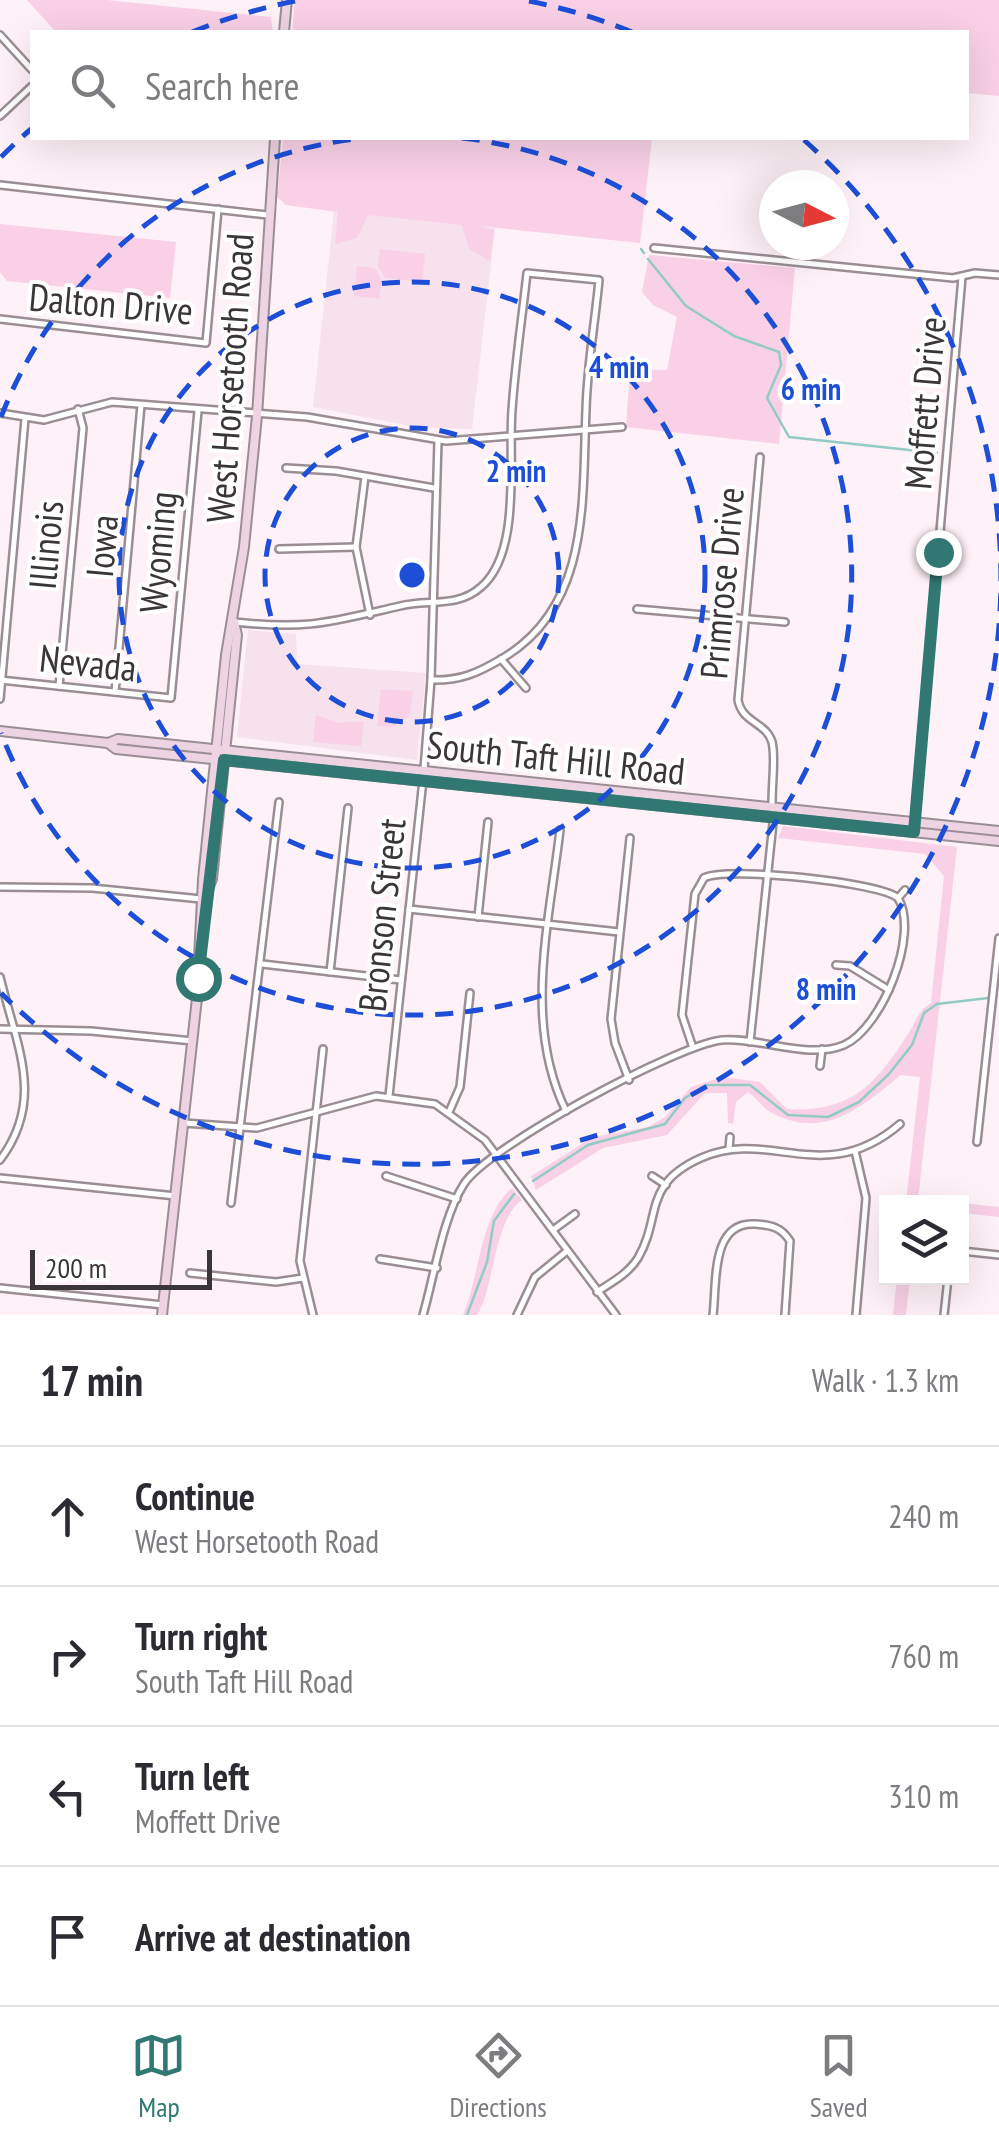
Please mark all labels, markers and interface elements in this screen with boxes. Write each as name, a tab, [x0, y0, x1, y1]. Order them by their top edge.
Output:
search box	[30, 30, 969, 140]
icon: search	[65, 58, 120, 113]
text: Search here	[145, 61, 299, 110]
north arrow	[759, 170, 849, 260]
street label: West Horsetooth Road	[194, 232, 264, 524]
street label: Dalton Drive	[27, 271, 195, 335]
street label: Moffett Drive	[892, 315, 956, 491]
text: 4 min	[589, 347, 649, 386]
text: 6 min	[781, 369, 841, 408]
text: 2 min	[486, 451, 546, 490]
street label: Primrose Drive	[688, 485, 754, 681]
street label: Wyoming	[127, 489, 187, 615]
street label: Illinois	[17, 499, 73, 591]
street label: Iowa	[74, 513, 128, 579]
route end	[916, 530, 962, 576]
centre of rings	[394, 557, 430, 593]
street label: Nevada	[37, 633, 139, 691]
street label: South Taft Hill Road	[424, 719, 688, 795]
street label: Bronson Street	[346, 815, 416, 1014]
route start	[176, 956, 222, 1002]
text: 8 min	[796, 969, 856, 1008]
map controls	[879, 1195, 969, 1285]
button: layers	[879, 1195, 969, 1285]
scale bar	[30, 1245, 212, 1290]
text: 200 m	[45, 1249, 107, 1286]
text: 17 min	[40, 1353, 143, 1408]
text: Walk · 1.3 km	[812, 1359, 959, 1401]
text: Continue	[135, 1471, 255, 1520]
icon: ahead	[40, 1489, 95, 1544]
text: 240 m	[888, 1495, 959, 1537]
text: West Horsetooth Road	[135, 1520, 379, 1562]
text: Turn right	[135, 1611, 267, 1660]
icon: right	[40, 1629, 95, 1684]
text: 760 m	[888, 1635, 959, 1677]
text: South Taft Hill Road	[135, 1660, 353, 1702]
text: Turn left	[135, 1751, 249, 1800]
icon: left	[40, 1769, 95, 1824]
text: 310 m	[888, 1775, 959, 1817]
text: Moffett Drive	[135, 1800, 281, 1842]
icon: arrive	[40, 1909, 95, 1964]
text: Arrive at destination	[135, 1912, 411, 1961]
tab: Map	[131, 2028, 186, 2125]
tab: Directions	[449, 2028, 547, 2125]
tab: Saved	[810, 2028, 868, 2125]

